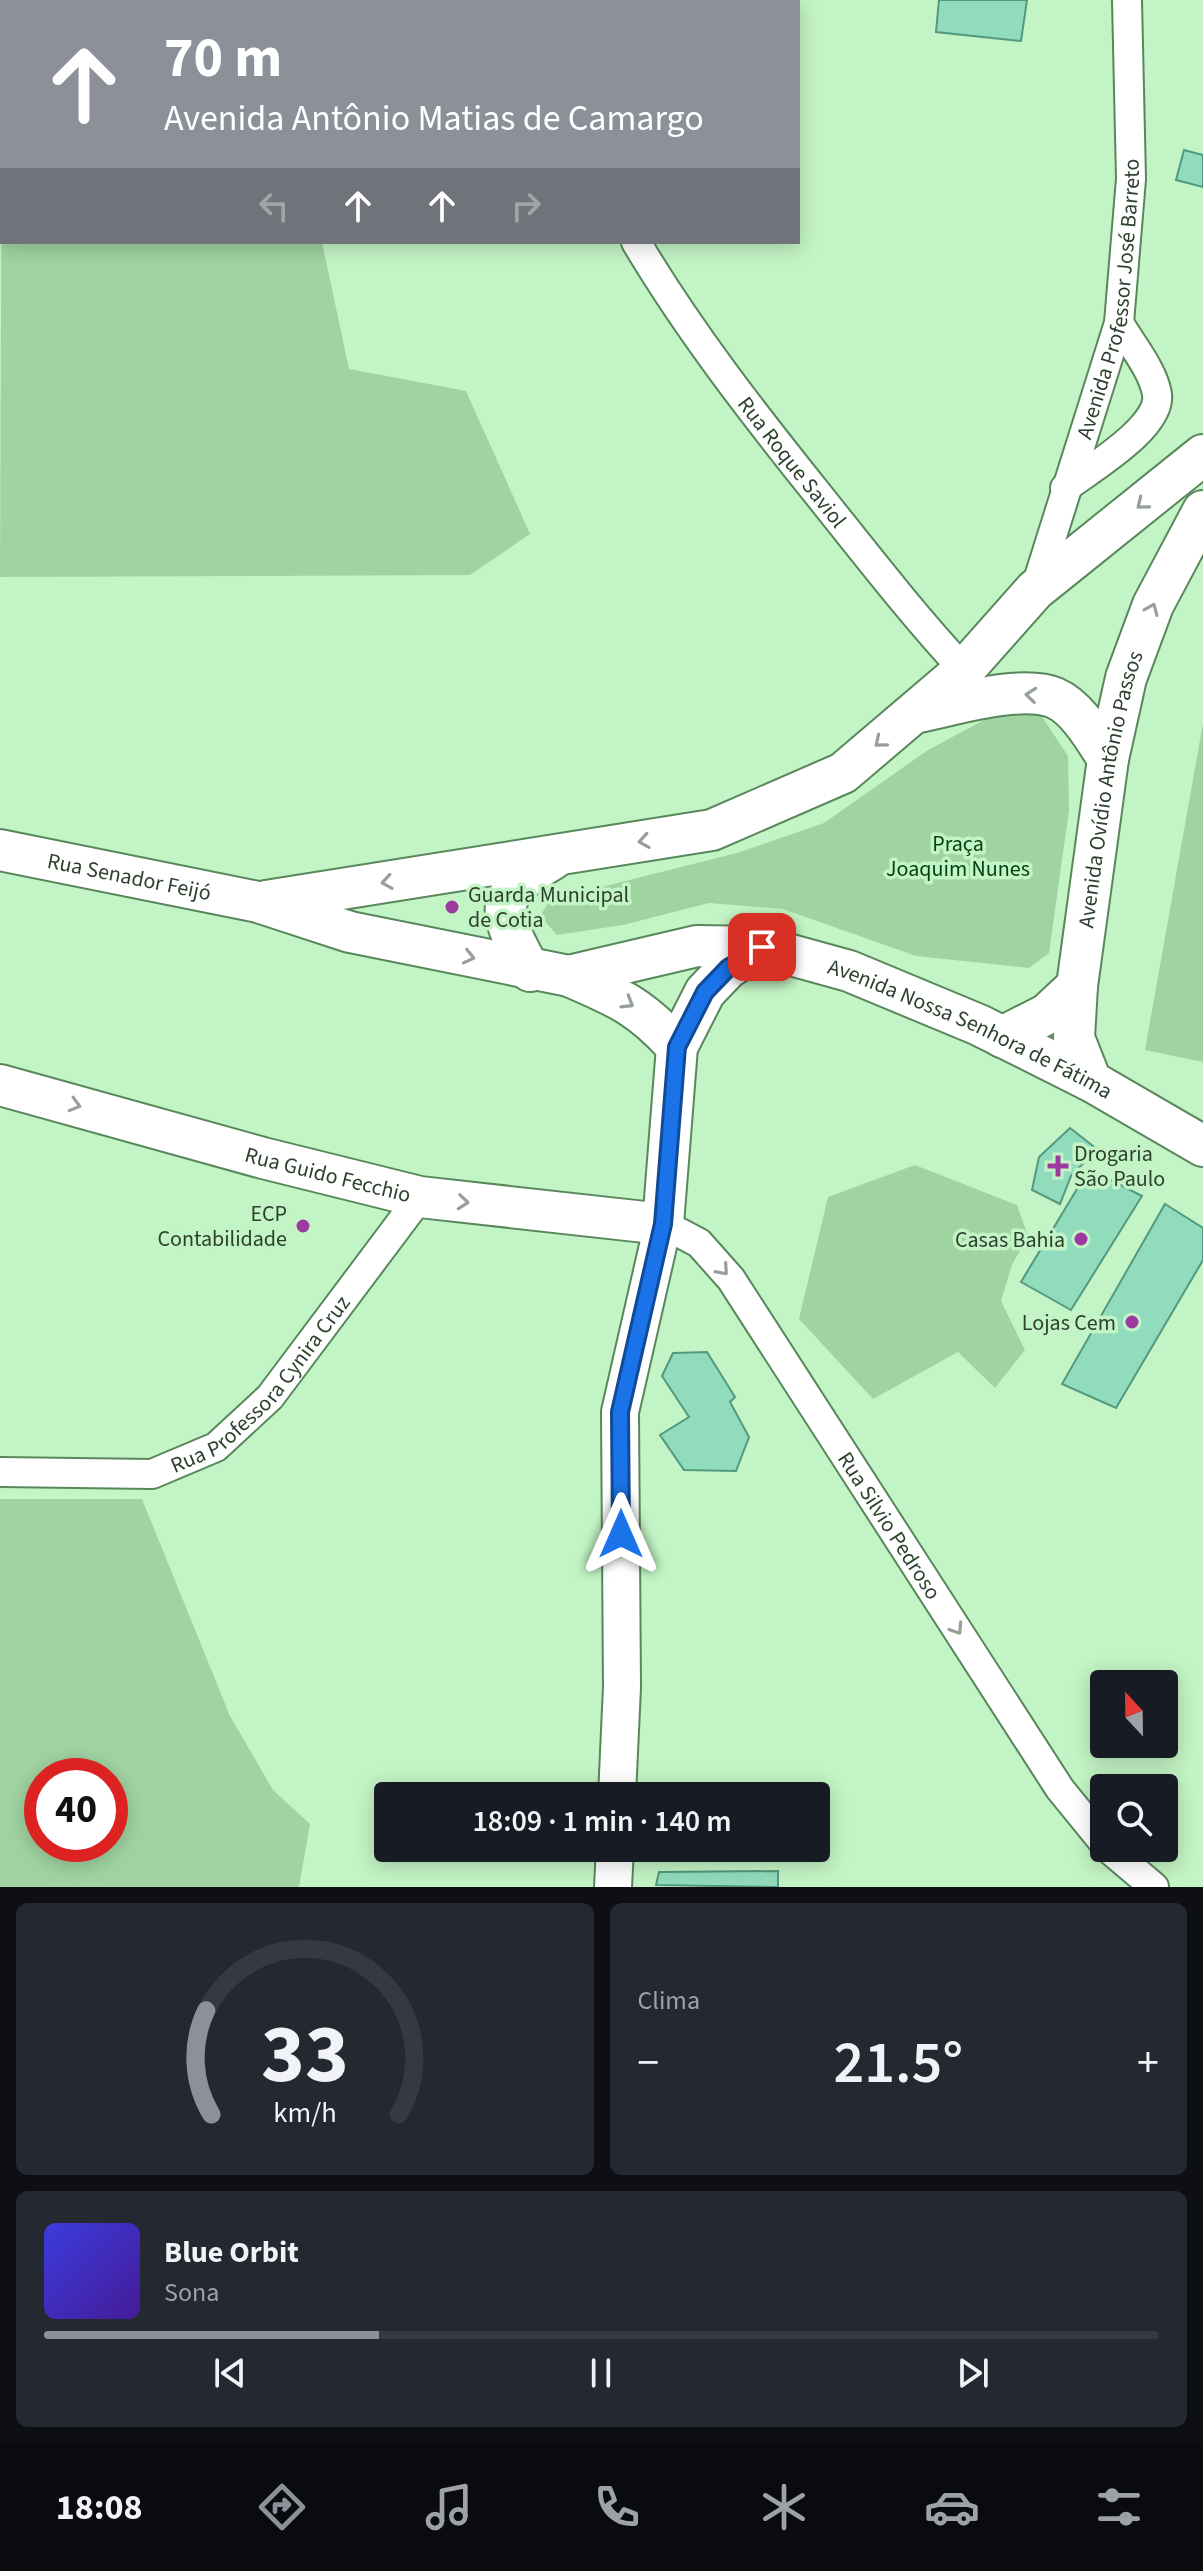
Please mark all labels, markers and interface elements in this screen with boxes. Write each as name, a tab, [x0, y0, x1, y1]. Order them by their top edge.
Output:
text: 70 m	[164, 19, 282, 98]
icon: ahead	[32, 32, 136, 136]
text: Avenida Antônio Matias de Camargo	[164, 93, 704, 144]
street label: Avenida Professor José Barreto	[1069, 158, 1148, 443]
icon: left	[252, 184, 296, 228]
icon: ahead	[336, 184, 380, 228]
icon: ahead	[420, 184, 464, 228]
icon: right	[504, 184, 548, 228]
street label: Rua Roque Saviol	[730, 390, 854, 535]
one-way arrow	[1137, 494, 1151, 509]
one-way arrow	[1142, 603, 1158, 617]
street label: Avenida Ovídio Antônio Passos	[1070, 646, 1152, 930]
one-way arrow	[1024, 687, 1037, 704]
one-way arrow	[875, 732, 889, 747]
park label: Praça Joaquim Nunes	[886, 828, 1030, 885]
one-way arrow	[637, 832, 651, 849]
street label: Rua Senador Feijó	[45, 845, 214, 909]
one-way arrow	[380, 873, 394, 890]
place label: Guarda Municipal de Cotia	[468, 879, 629, 936]
marker: Guarda Municipal de Cotia	[443, 898, 461, 916]
pin	[728, 913, 796, 981]
icon: arrive	[740, 925, 784, 969]
one-way arrow	[462, 948, 475, 965]
street label: Avenida Nossa Senhora de Fátima	[824, 951, 1118, 1107]
one-way arrow	[619, 994, 634, 1009]
one-way arrow	[68, 1096, 82, 1113]
place label: Drogaria São Paulo	[1074, 1138, 1165, 1195]
street label: Rua Guido Fecchio	[241, 1139, 414, 1211]
marker: Drogaria São Paulo	[1049, 1157, 1067, 1175]
one-way arrow	[457, 1193, 470, 1210]
place label: ECP Contabilidade	[157, 1198, 287, 1255]
marker: ECP Contabilidade	[294, 1217, 312, 1235]
place label: Casas Bahia	[955, 1224, 1065, 1256]
marker: Casas Bahia	[1072, 1230, 1090, 1248]
one-way arrow	[713, 1261, 728, 1276]
street label: Rua Professora Cynira Cruz	[165, 1289, 358, 1482]
place label: Lojas Cem	[1022, 1307, 1116, 1339]
marker: Lojas Cem	[1123, 1313, 1141, 1331]
street label: Rua Silvio Pedroso	[829, 1446, 949, 1606]
position arrow	[579, 1492, 663, 1576]
one-way arrow	[948, 1620, 963, 1635]
north arrow	[1090, 1670, 1178, 1758]
map controls	[1090, 1670, 1178, 1862]
speed limit sign: 40	[24, 1758, 128, 1862]
button: search	[1090, 1774, 1178, 1862]
text: 18:09 · 1 min · 140 m	[472, 1800, 732, 1843]
text: Clima	[638, 1982, 700, 2019]
text: 33	[261, 1996, 349, 2114]
text: 21.5°	[833, 2021, 963, 2106]
text: −	[638, 2032, 659, 2095]
text: +	[1137, 2032, 1159, 2095]
text: km/h	[273, 2093, 336, 2133]
text: Blue Orbit	[164, 2231, 299, 2274]
text: Sona	[164, 2274, 219, 2311]
icon: previous	[208, 2351, 252, 2395]
icon: pause	[579, 2351, 623, 2395]
icon: next	[951, 2351, 995, 2395]
icon: directions	[254, 2479, 310, 2535]
icon: music	[421, 2479, 477, 2535]
icon: phone	[589, 2479, 645, 2535]
icon: climate	[756, 2479, 812, 2535]
icon: car	[924, 2479, 980, 2535]
icon: filters	[1091, 2479, 1147, 2535]
text: 18:08	[56, 2482, 143, 2533]

